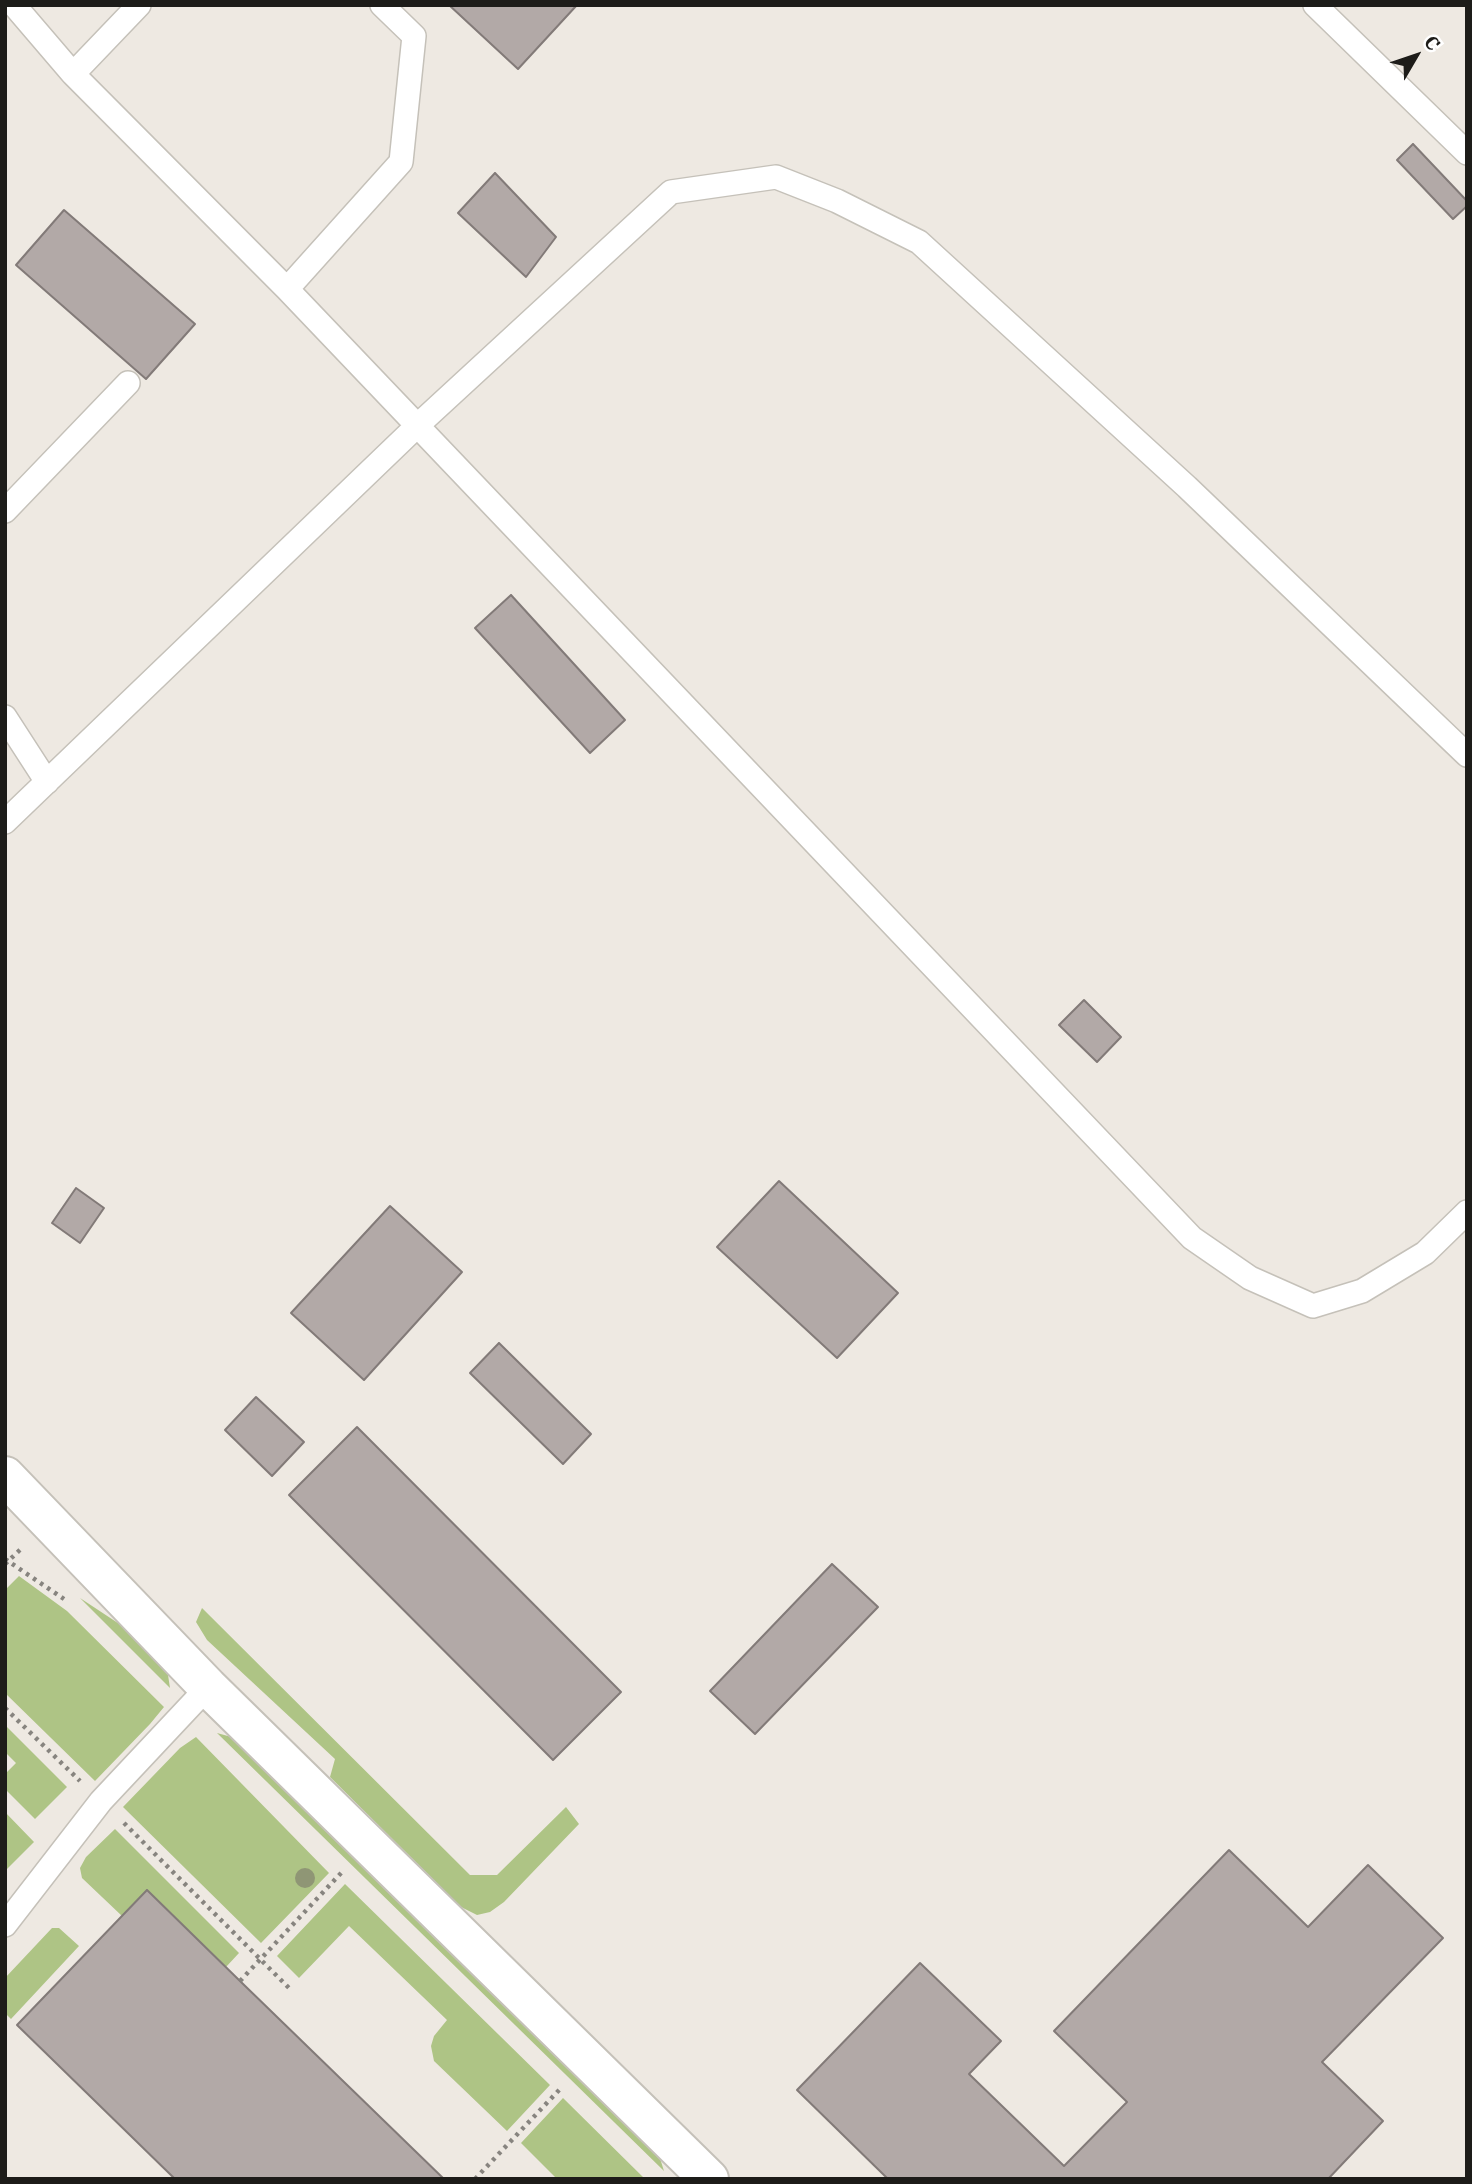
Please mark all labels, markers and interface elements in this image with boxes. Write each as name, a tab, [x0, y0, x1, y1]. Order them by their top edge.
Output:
north arrow	[1381, 21, 1451, 91]
text: С	[1419, 30, 1446, 55]

